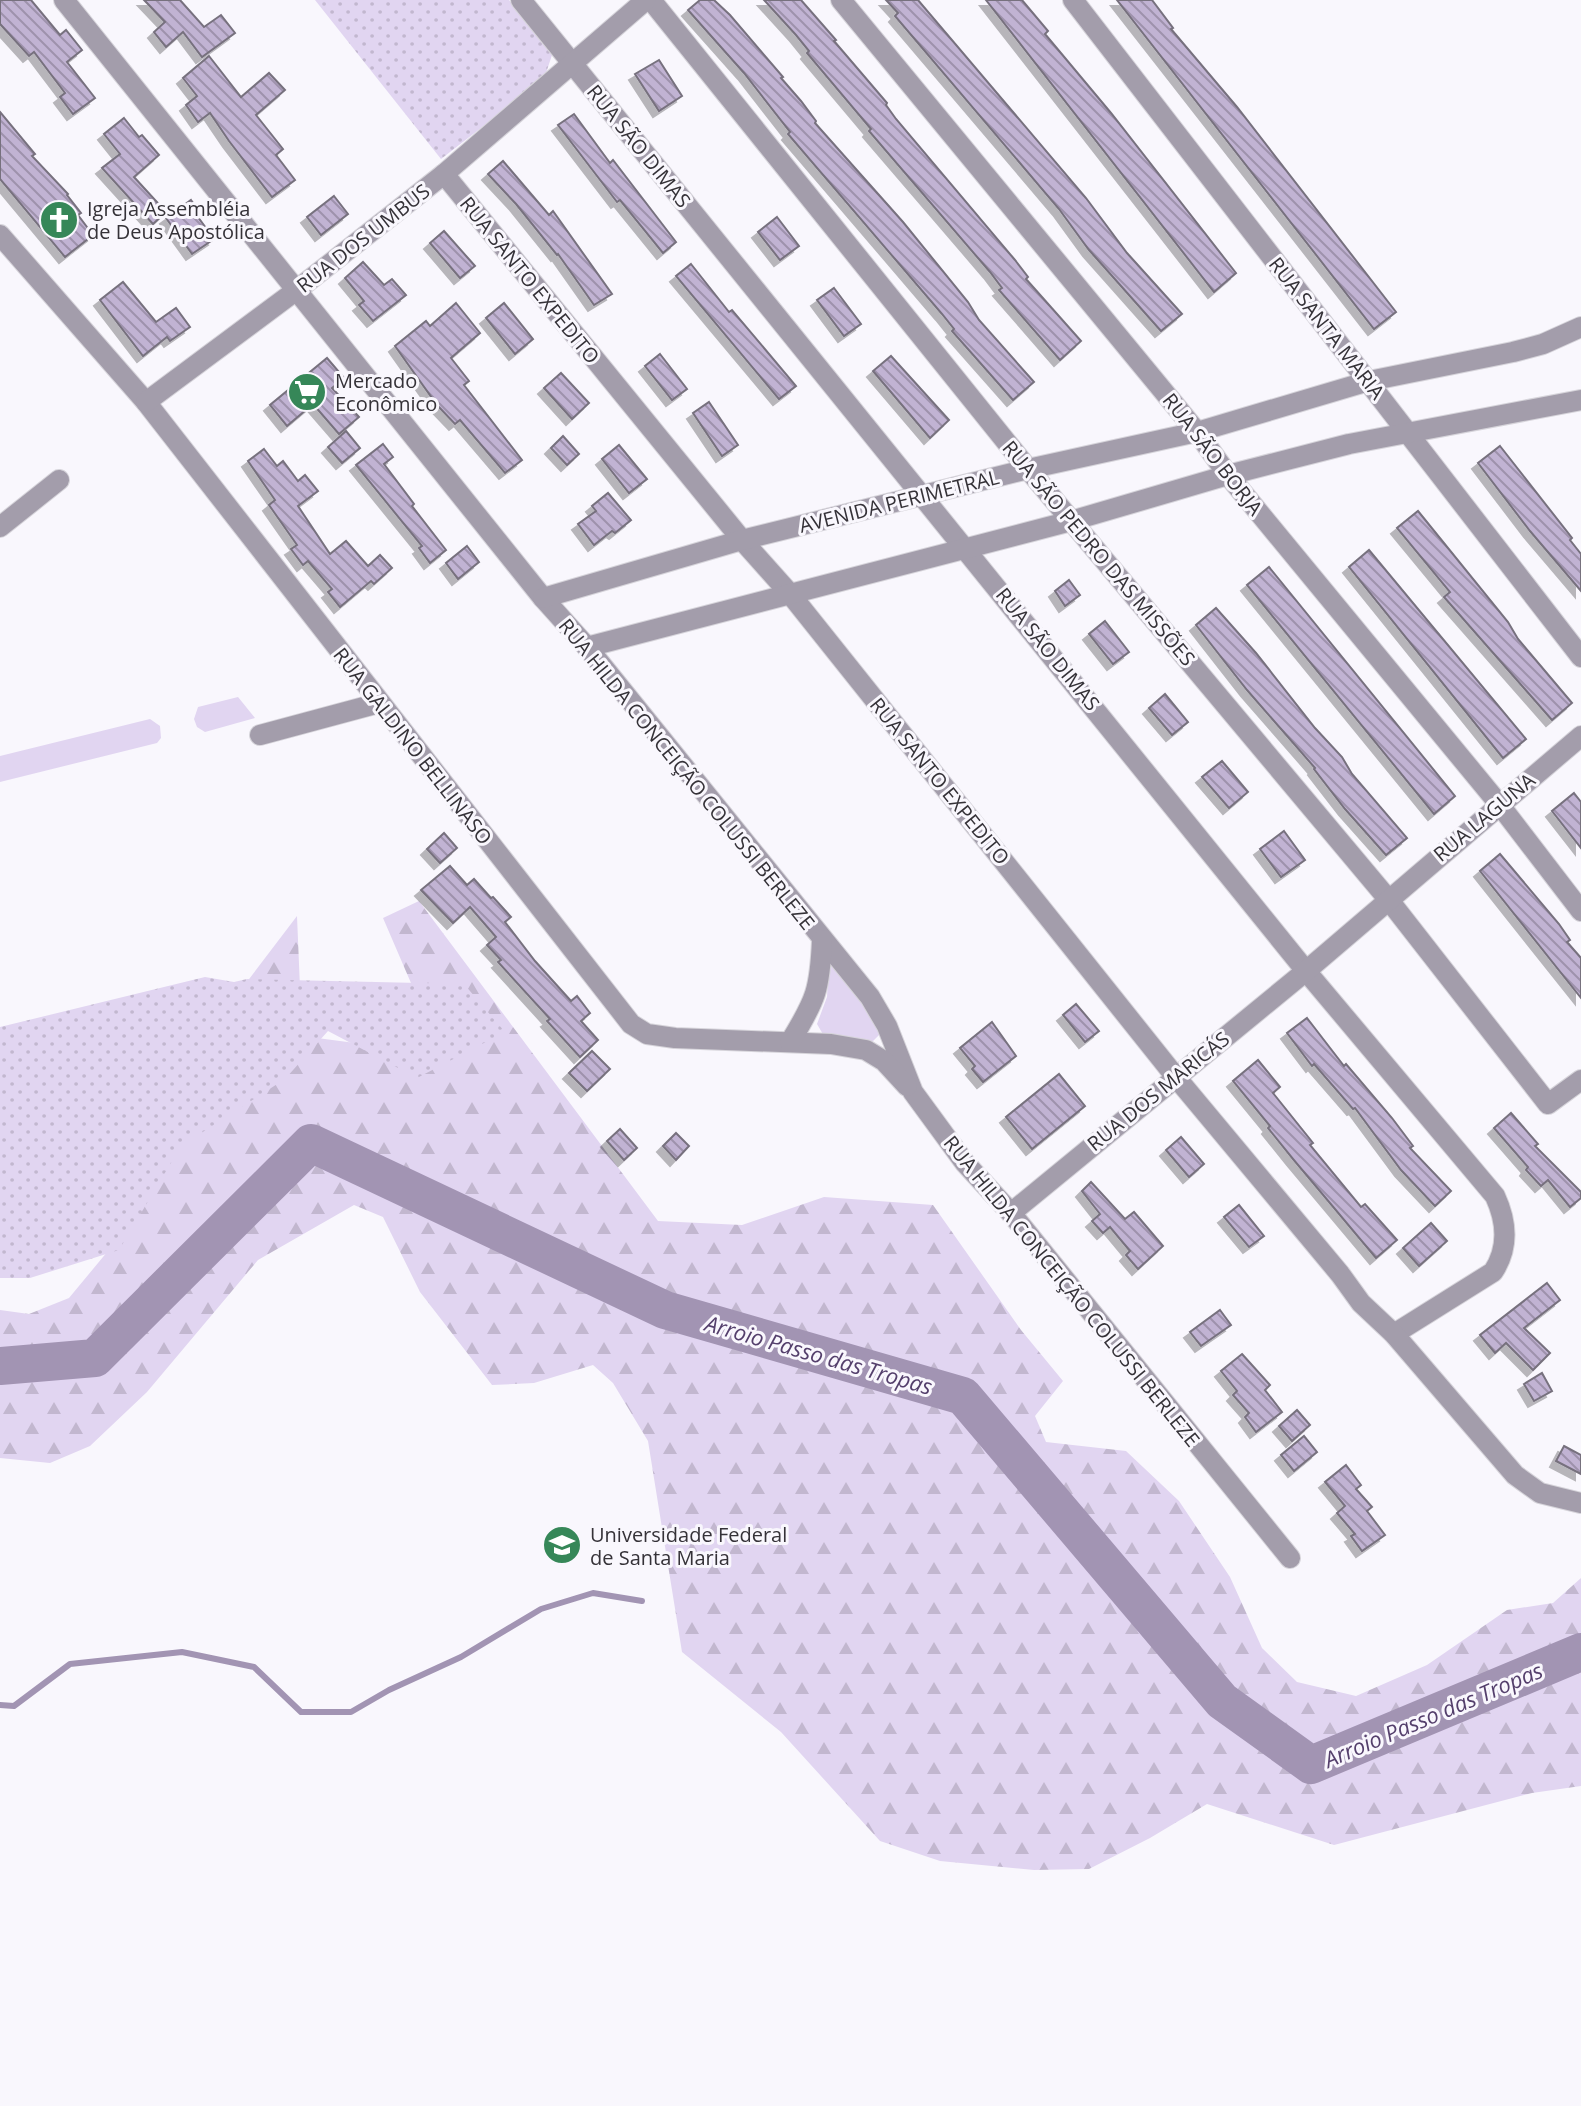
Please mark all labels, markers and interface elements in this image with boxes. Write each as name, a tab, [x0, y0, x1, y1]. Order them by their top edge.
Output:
street label: RUA SÃO DIMAS	[581, 79, 697, 213]
street label: RUA DOS UMBUS	[291, 177, 435, 299]
street label: RUA SANTO EXPEDITO	[454, 191, 606, 369]
place label: Igreja Assembléia de Deus Apostólica	[87, 195, 265, 245]
church icon: Igreja Assembléia de Deus Apostólica	[38, 199, 80, 241]
street label: RUA SANTA MARIA	[1263, 251, 1391, 405]
place label: Mercado Econômico	[335, 367, 437, 417]
supermarket icon: Mercado Econômico	[286, 371, 328, 413]
street label: RUA SÃO BORJA	[1157, 387, 1269, 521]
street label: RUA SÃO PEDRO DAS MISSÕES	[997, 435, 1201, 671]
street label: AVENIDA PERIMETRAL	[796, 463, 1002, 539]
street label: RUA SÃO DIMAS	[990, 582, 1106, 716]
street label: RUA HILDA CONCEIÇÃO COLUSSI BERLEZE	[553, 613, 821, 935]
street label: RUA GALDINO BELLINASO	[328, 642, 498, 850]
street label: RUA SANTO EXPEDITO	[864, 692, 1016, 870]
street label: RUA LAGUNA	[1428, 766, 1541, 867]
street label: RUA DOS MARICÁS	[1081, 1025, 1235, 1157]
street label: RUA HILDA CONCEIÇÃO COLUSSI BERLEZE	[938, 1130, 1206, 1452]
water label: Arroio Passo das Tropas	[700, 1307, 936, 1401]
place label: Universidade Federal de Santa Maria	[590, 1521, 787, 1571]
school or university icon: Universidade Federal de Santa Maria	[541, 1524, 583, 1566]
water label: Arroio Passo das Tropas	[1317, 1654, 1547, 1774]

